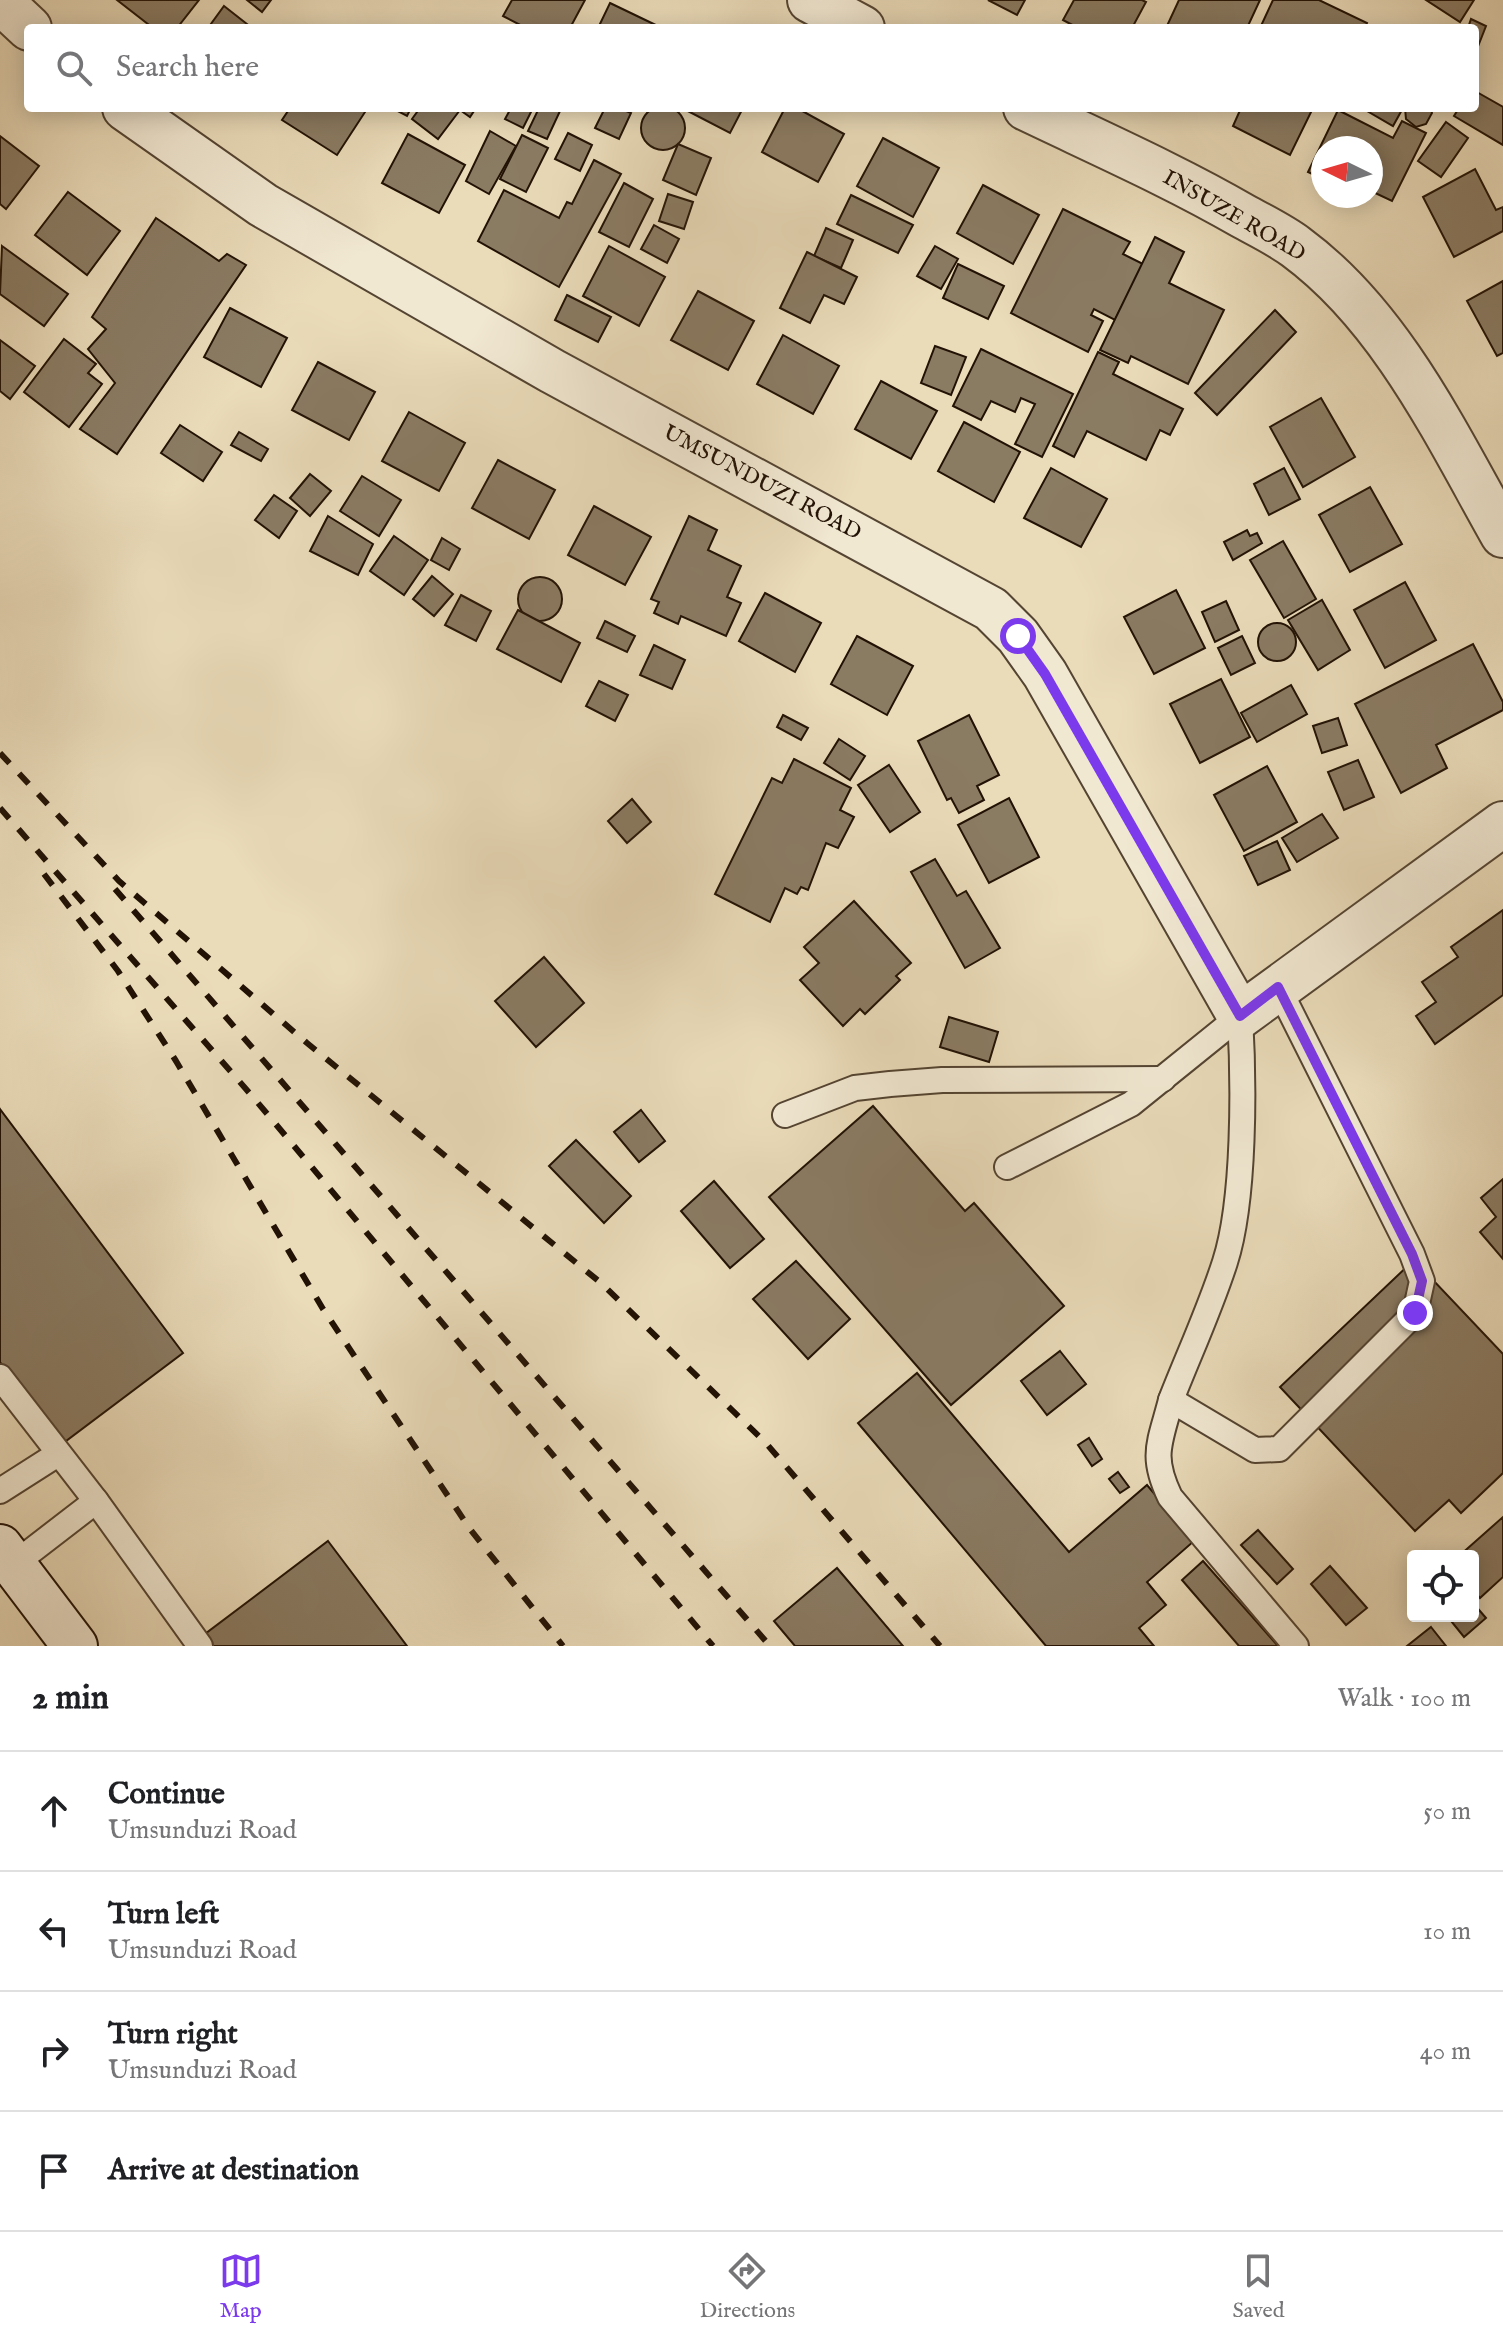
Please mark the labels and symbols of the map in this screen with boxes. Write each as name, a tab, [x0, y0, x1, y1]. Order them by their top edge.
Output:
north arrow	[1311, 136, 1383, 208]
street label: INSUZE ROAD	[1158, 164, 1310, 268]
street label: UMSUNDUZI ROAD	[658, 419, 866, 547]
route start	[1000, 618, 1036, 654]
route end	[1397, 1295, 1433, 1331]

